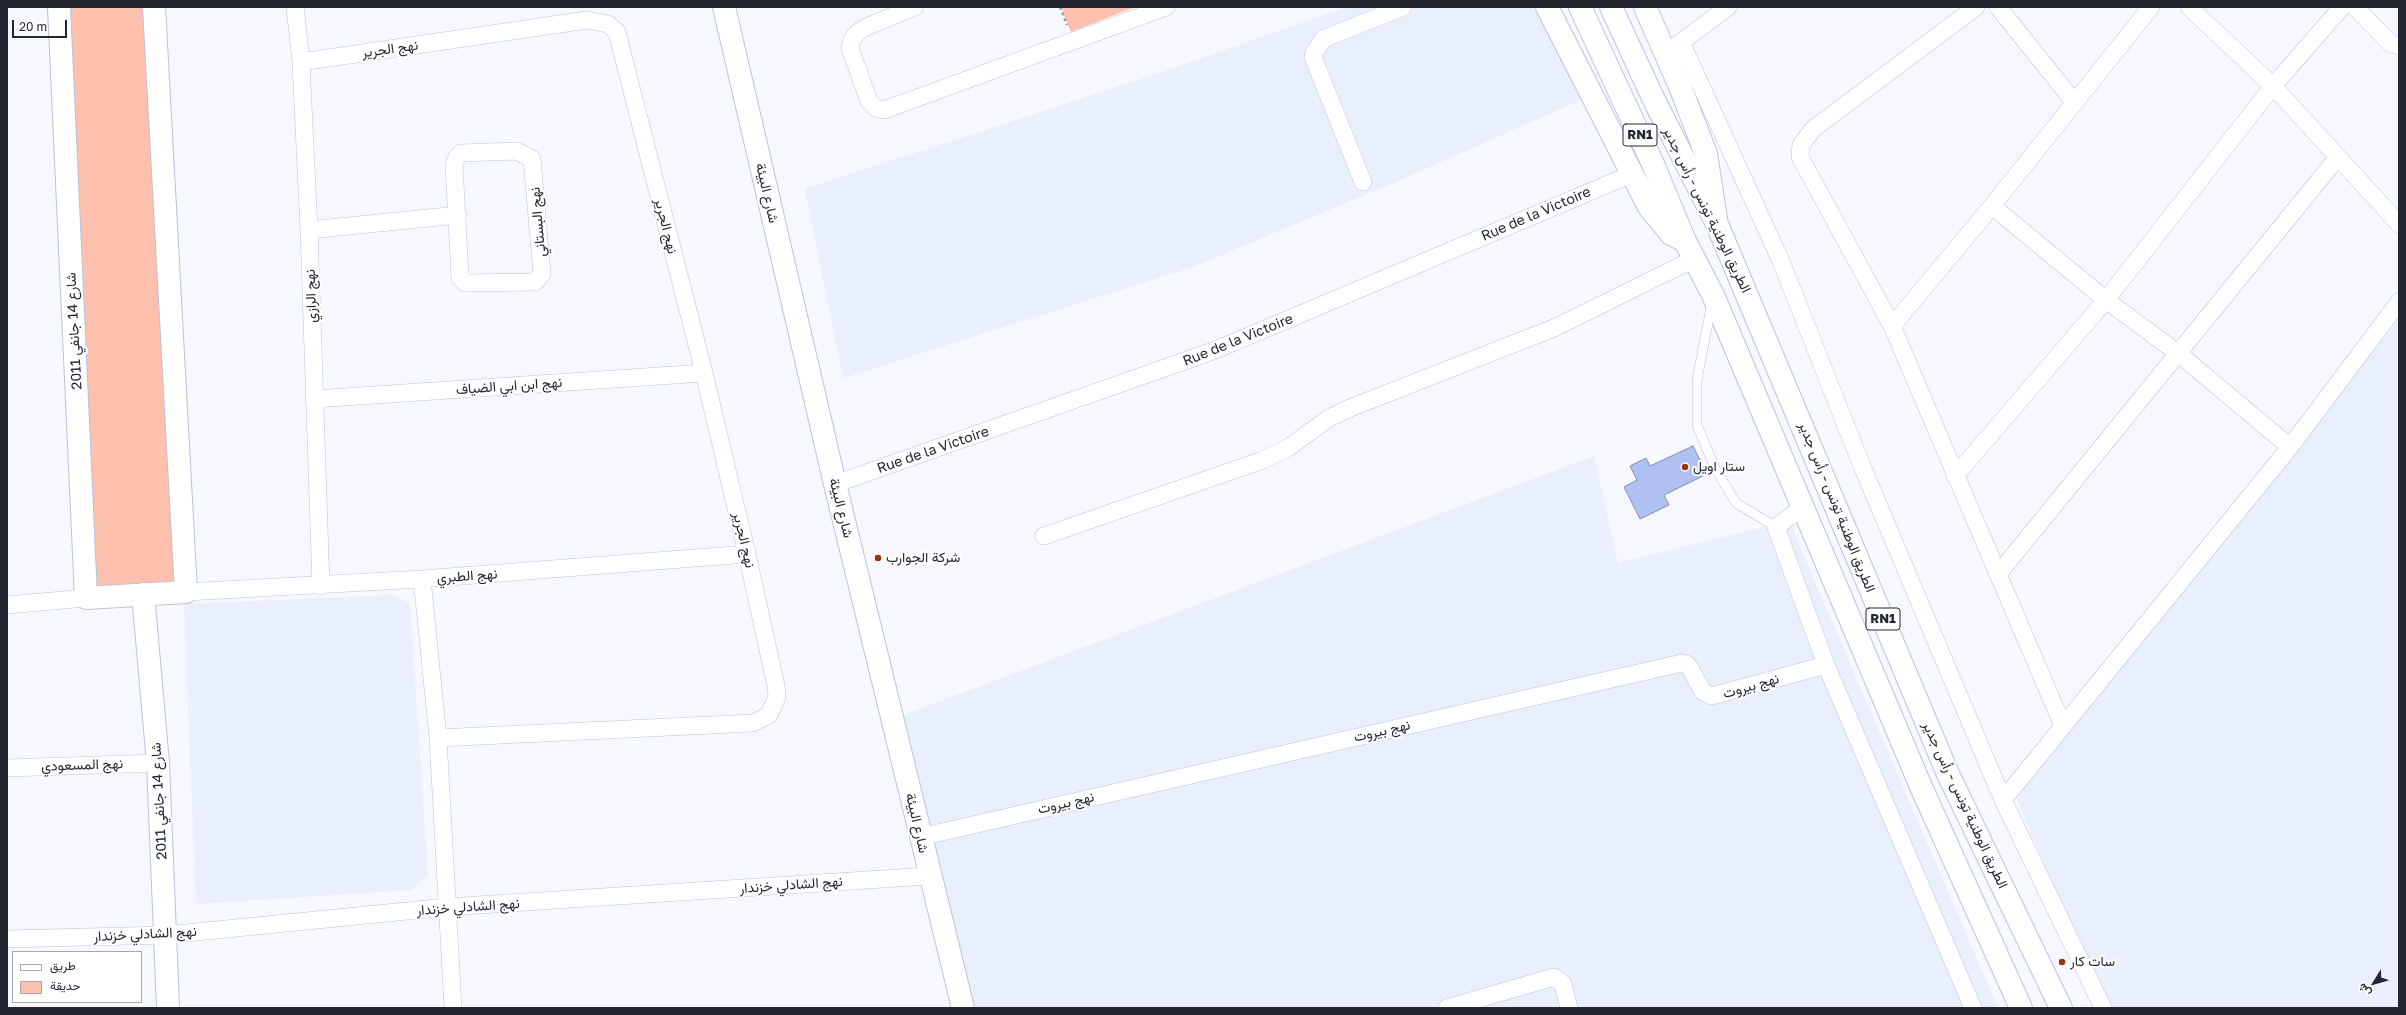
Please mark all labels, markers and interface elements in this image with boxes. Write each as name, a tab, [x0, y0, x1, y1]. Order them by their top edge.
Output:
scale bar	[14, 12, 69, 38]
text: 20 m	[19, 19, 47, 34]
street label: نهج الجرير	[361, 37, 419, 61]
road number: RN1	[1623, 124, 1657, 146]
street label: الطريق الوطنية تونس - رأس جدير	[1659, 124, 1755, 296]
street label: شارع البيئة	[752, 161, 782, 225]
street label: Rue de la Victoire	[1479, 183, 1593, 245]
street label: نهج البستاني	[527, 186, 549, 258]
street label: نهج الجرير	[651, 197, 681, 255]
street label: نهج الرازي	[302, 269, 320, 323]
street label: شارع 14 جانفي 2011	[63, 272, 85, 390]
street label: Rue de la Victoire	[1180, 310, 1296, 370]
street label: نهج ابن ابي الضياف	[455, 374, 563, 398]
street label: الطريق الوطنية تونس - رأس جدير	[1795, 419, 1879, 595]
street label: Rue de la Victoire	[875, 423, 991, 477]
place label: ستار اويل	[1693, 459, 1745, 475]
marker: ستار اويل	[1680, 462, 1690, 472]
street label: شارع البيئة	[825, 476, 857, 540]
street label: نهج الجرير	[729, 511, 759, 569]
place label: شركة الجوارب	[886, 550, 960, 566]
marker: شركة الجوارب	[873, 553, 883, 563]
street label: نهج الطبري	[436, 565, 498, 587]
road number: RN1	[1866, 608, 1900, 630]
street label: نهج بيروت	[1721, 670, 1781, 702]
street label: نهج بيروت	[1352, 716, 1412, 746]
street label: الطريق الوطنية تونس - رأس جدير	[1919, 719, 2011, 891]
street label: شارع 14 جانفي 2011	[148, 742, 170, 860]
street label: نهج المسعودي	[41, 755, 123, 775]
street label: نهج بيروت	[1036, 788, 1096, 818]
street label: شارع البيئة	[902, 791, 932, 855]
street label: نهج الشادلي خزندار	[739, 873, 843, 897]
street label: نهج الشادلي خزندار	[416, 895, 520, 919]
street label: نهج الشادلي خزندار	[93, 923, 197, 945]
legend	[12, 951, 142, 1003]
place label: سات كار	[2070, 954, 2115, 970]
marker: سات كار	[2057, 957, 2067, 967]
text: طريق	[50, 958, 75, 973]
north arrow	[2354, 963, 2394, 1003]
text: حديقة	[50, 978, 80, 993]
text: ش	[2355, 981, 2373, 1000]

